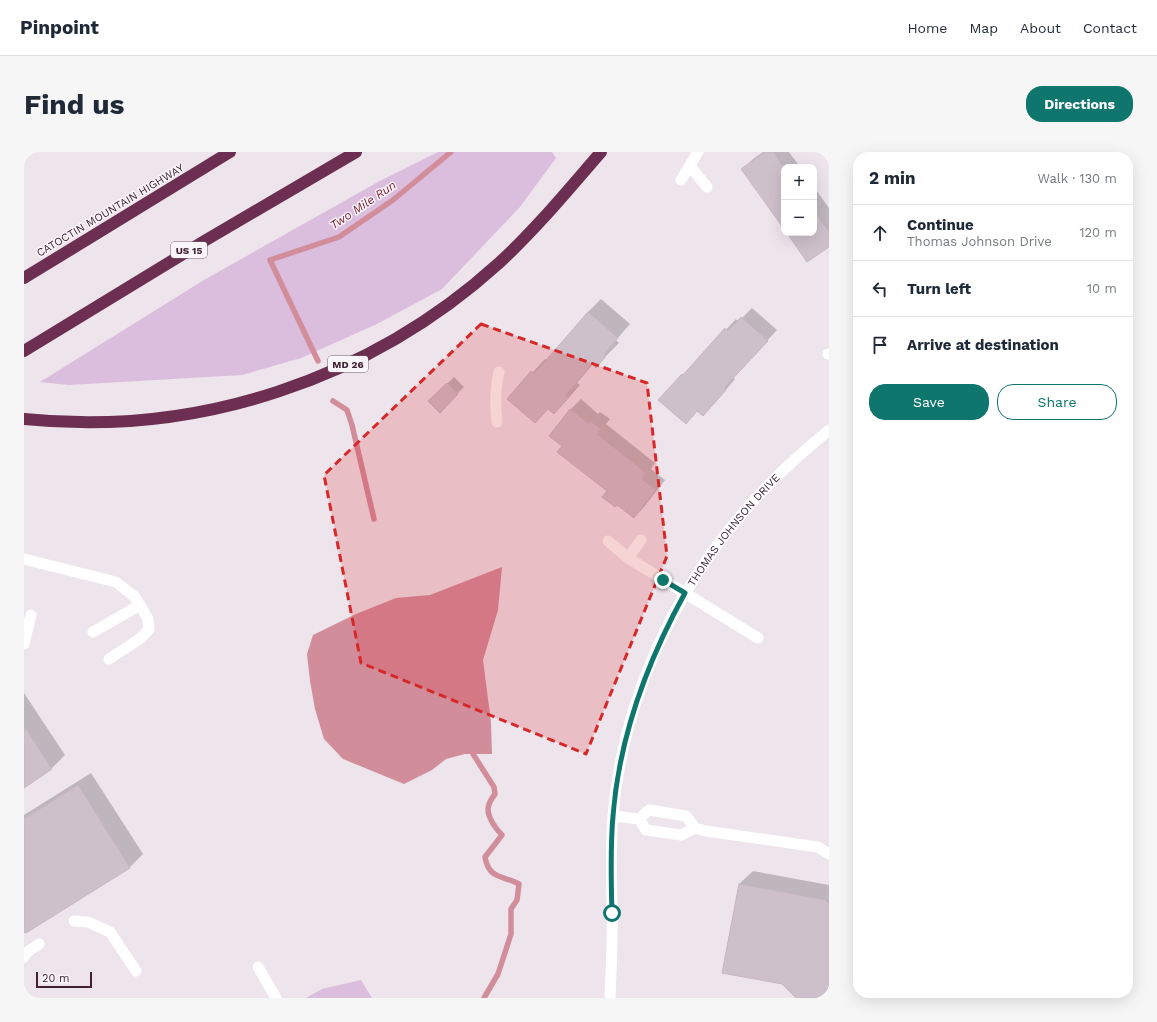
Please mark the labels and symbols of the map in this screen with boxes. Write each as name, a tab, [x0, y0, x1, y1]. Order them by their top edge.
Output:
street label: CATOCTIN MOUNTAIN HIGHWAY	[34, 161, 187, 260]
water label: Two Mile Run	[327, 178, 399, 232]
road number: US 15	[171, 242, 207, 258]
road number: MD 26	[328, 356, 368, 372]
street label: THOMAS JOHNSON DRIVE	[685, 471, 783, 589]
route end	[654, 571, 672, 589]
route start	[603, 904, 621, 922]
scale bar	[36, 970, 92, 989]

